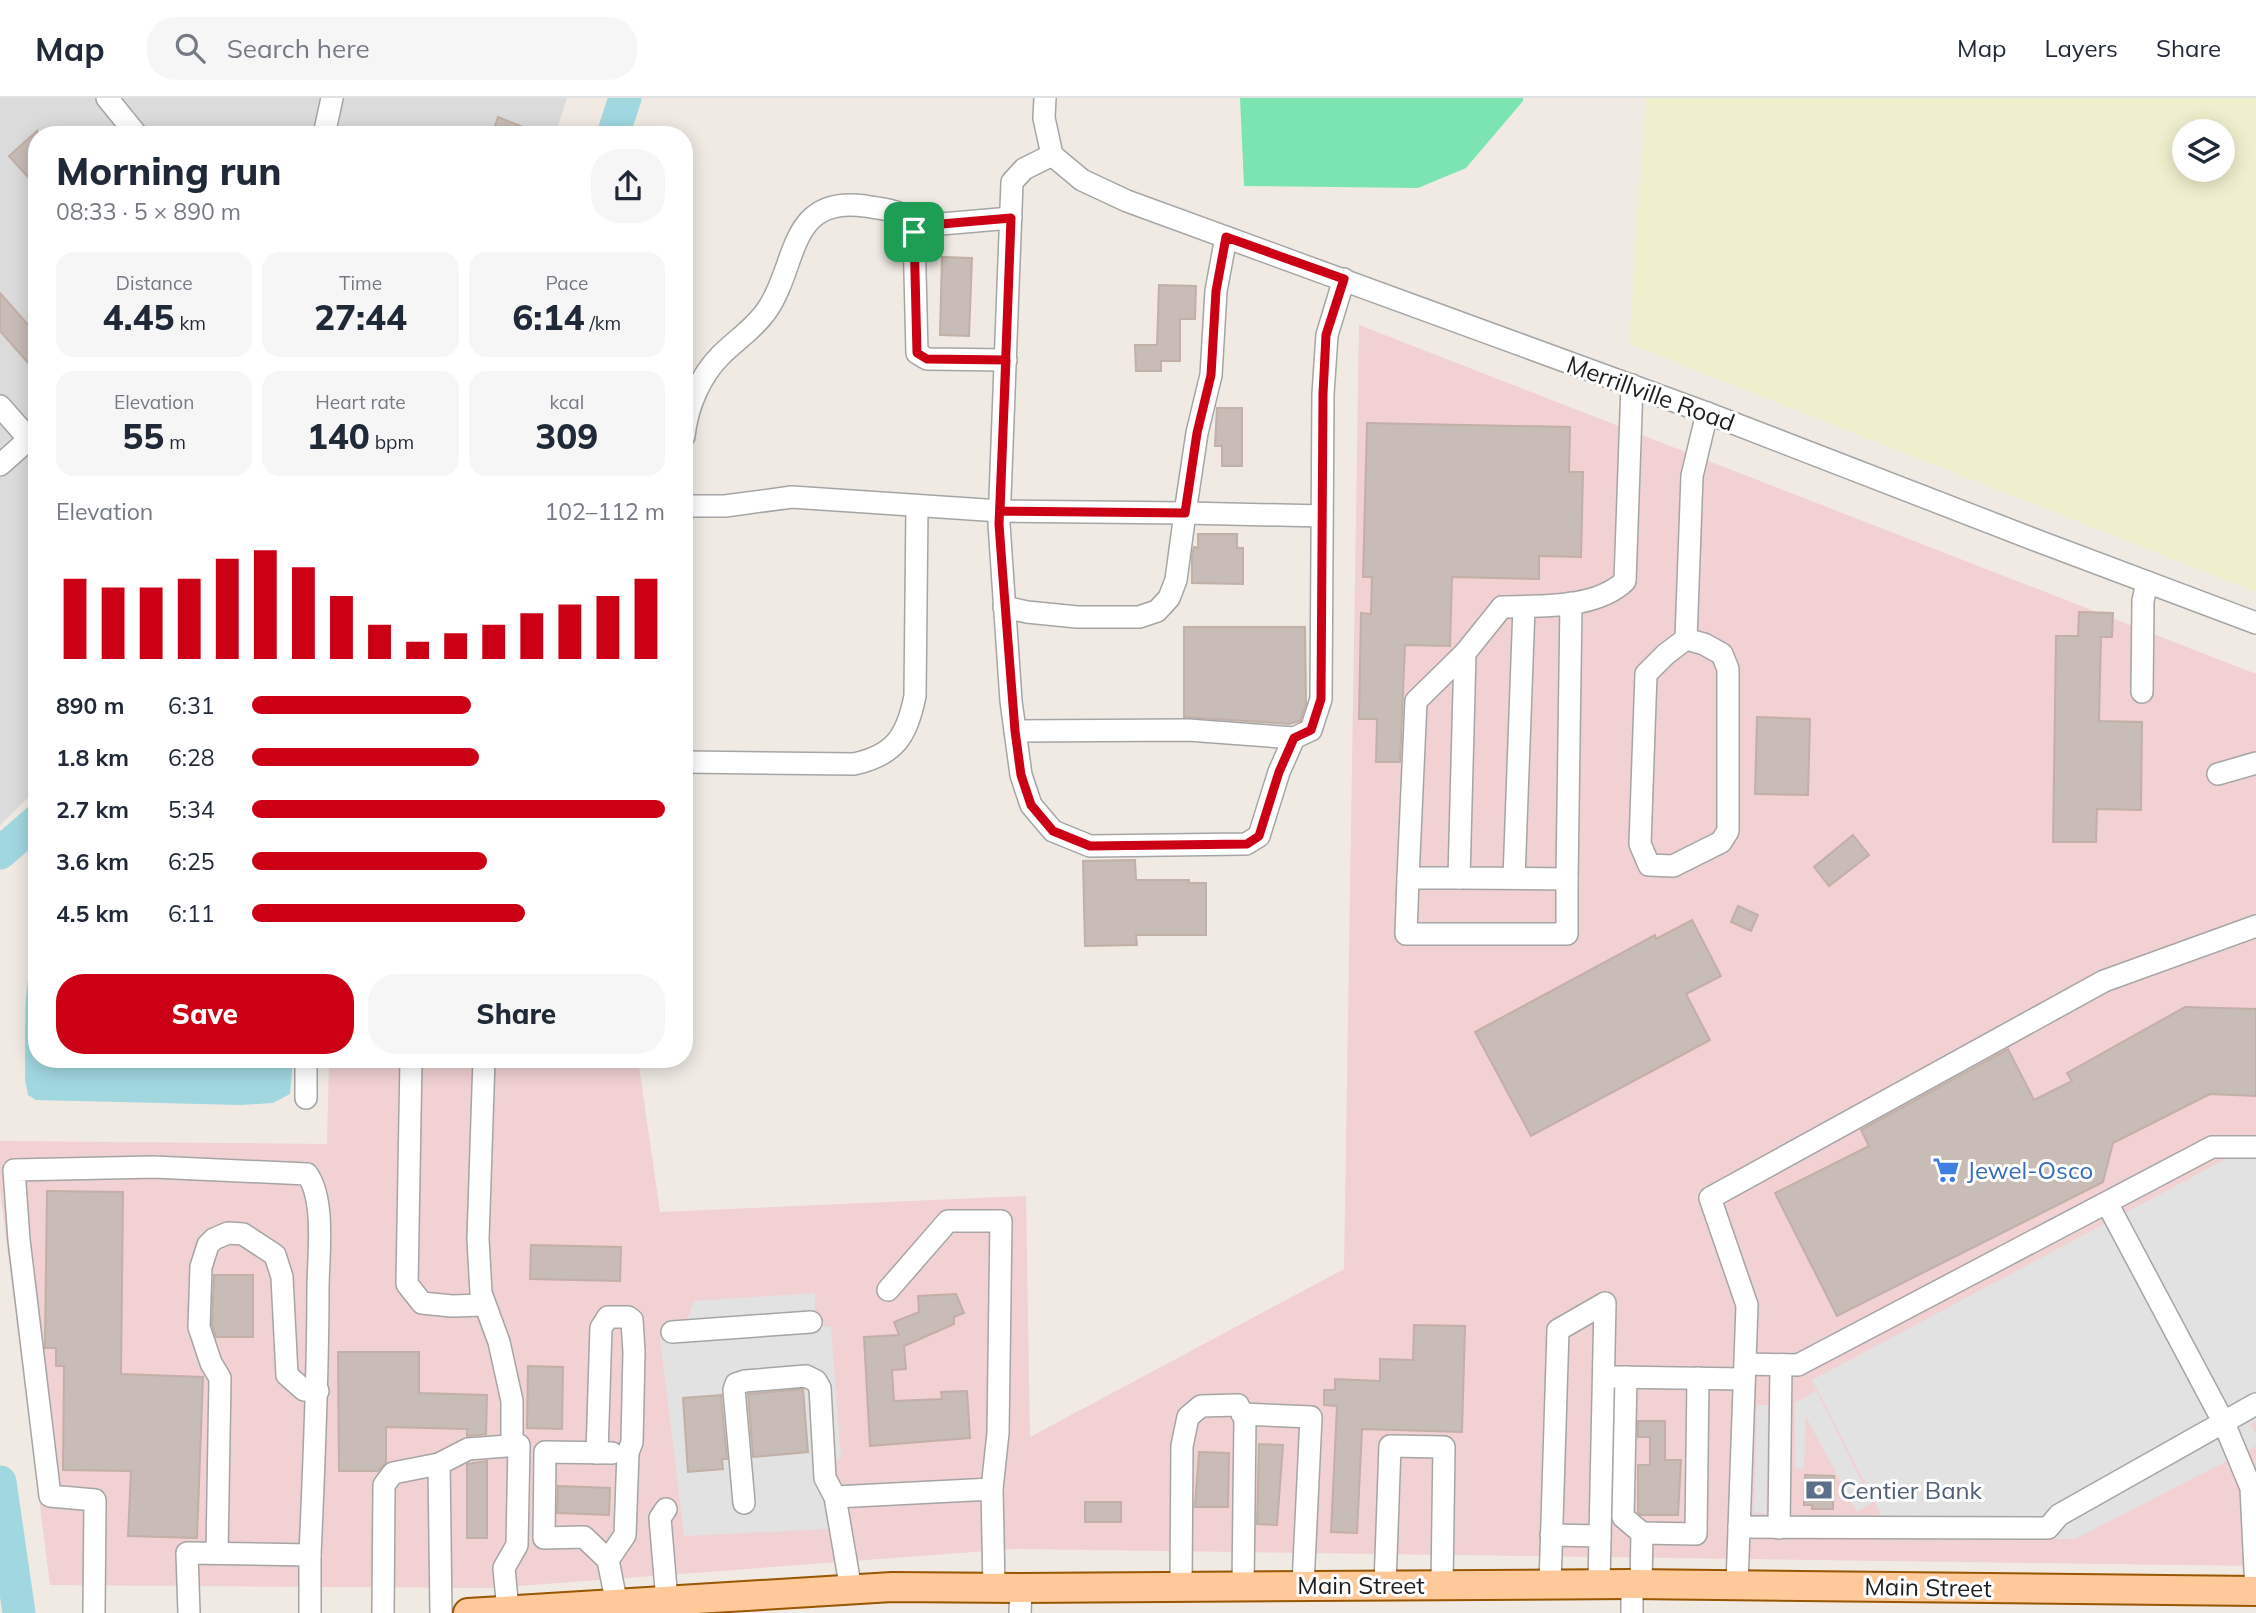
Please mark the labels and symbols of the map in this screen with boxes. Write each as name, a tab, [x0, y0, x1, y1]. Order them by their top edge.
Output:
pin	[884, 202, 944, 262]
street label: Merrillville Road	[1563, 349, 1739, 437]
supermarket icon: Jewel-Osco	[1931, 1155, 1961, 1185]
place label: Jewel-Osco	[1967, 1155, 2093, 1185]
bank icon: Centier Bank	[1804, 1475, 1834, 1505]
place label: Centier Bank	[1840, 1475, 1983, 1505]
street label: Main Street	[1297, 1570, 1425, 1600]
street label: Main Street	[1864, 1571, 1992, 1603]

